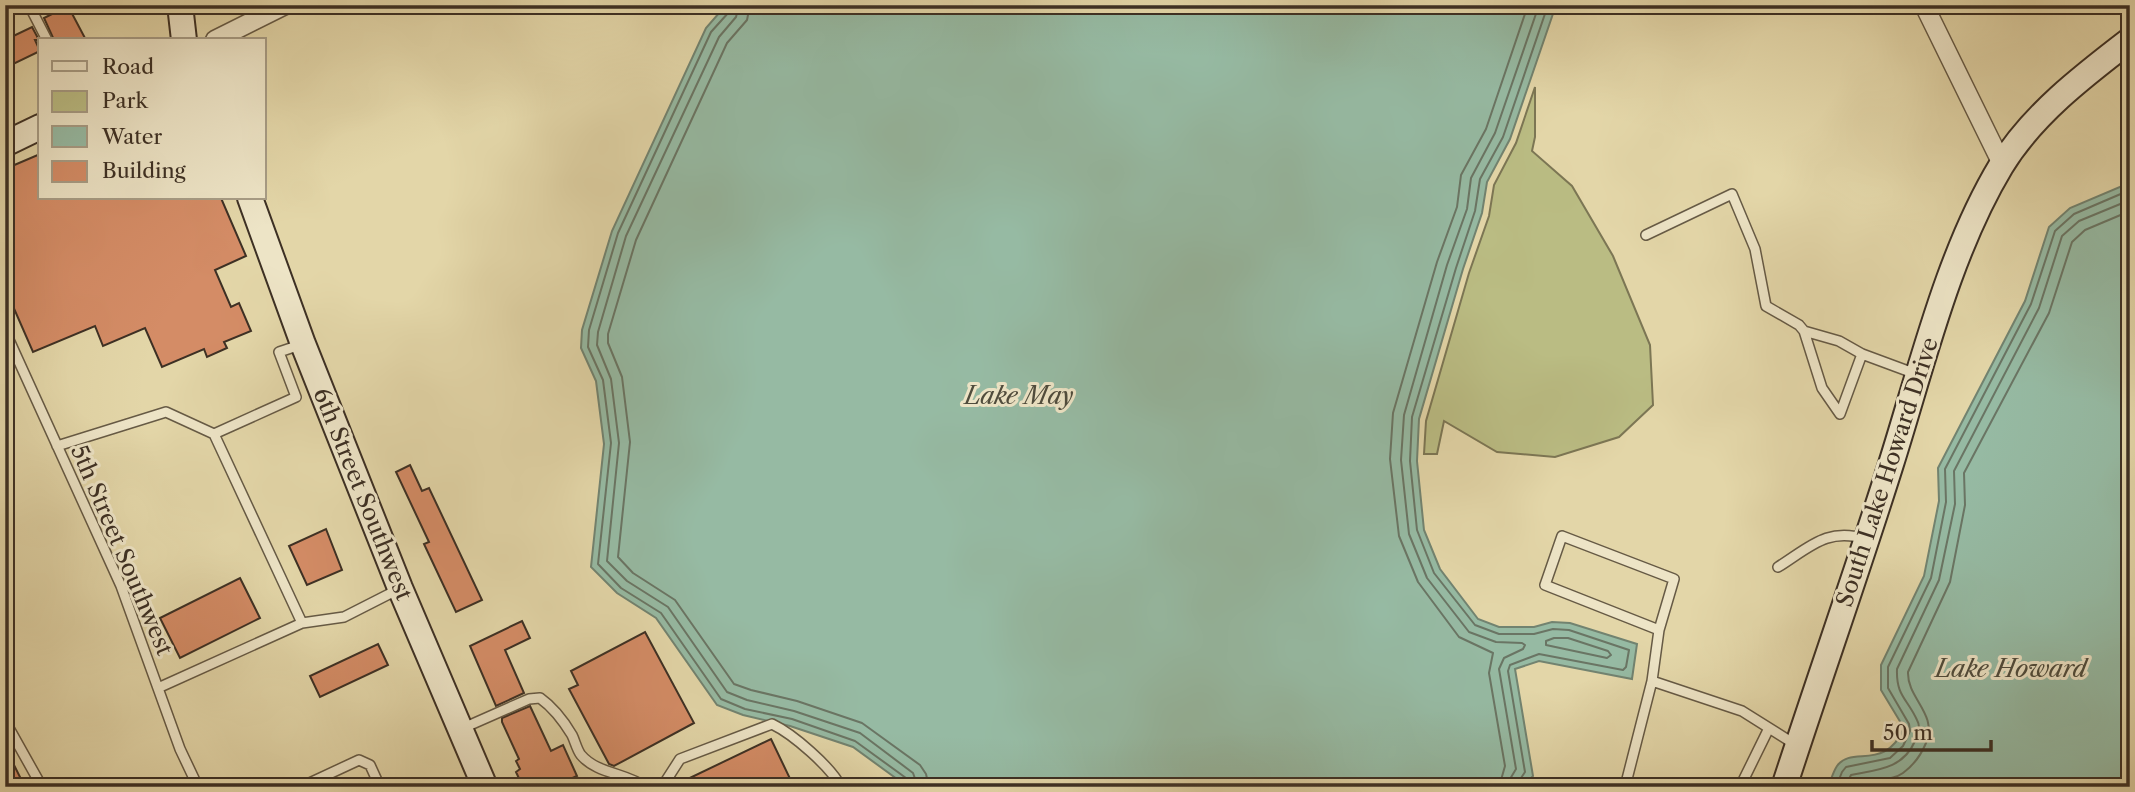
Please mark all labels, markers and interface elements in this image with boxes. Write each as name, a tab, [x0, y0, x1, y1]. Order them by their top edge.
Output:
legend	[38, 38, 266, 200]
text: Road	[102, 54, 154, 79]
text: Park	[102, 88, 148, 113]
text: Water	[101, 124, 162, 149]
text: Building	[102, 158, 187, 183]
street label: South Lake Howard Drive	[1830, 334, 1944, 610]
water label: Lake May	[963, 381, 1073, 410]
street label: 6th Street Southwest	[308, 384, 418, 604]
street label: 5th Street Southwest	[65, 441, 179, 659]
water label: Lake Howard	[1933, 654, 2090, 683]
scale bar	[1872, 708, 1992, 752]
text: 50 m	[1883, 720, 1933, 745]

